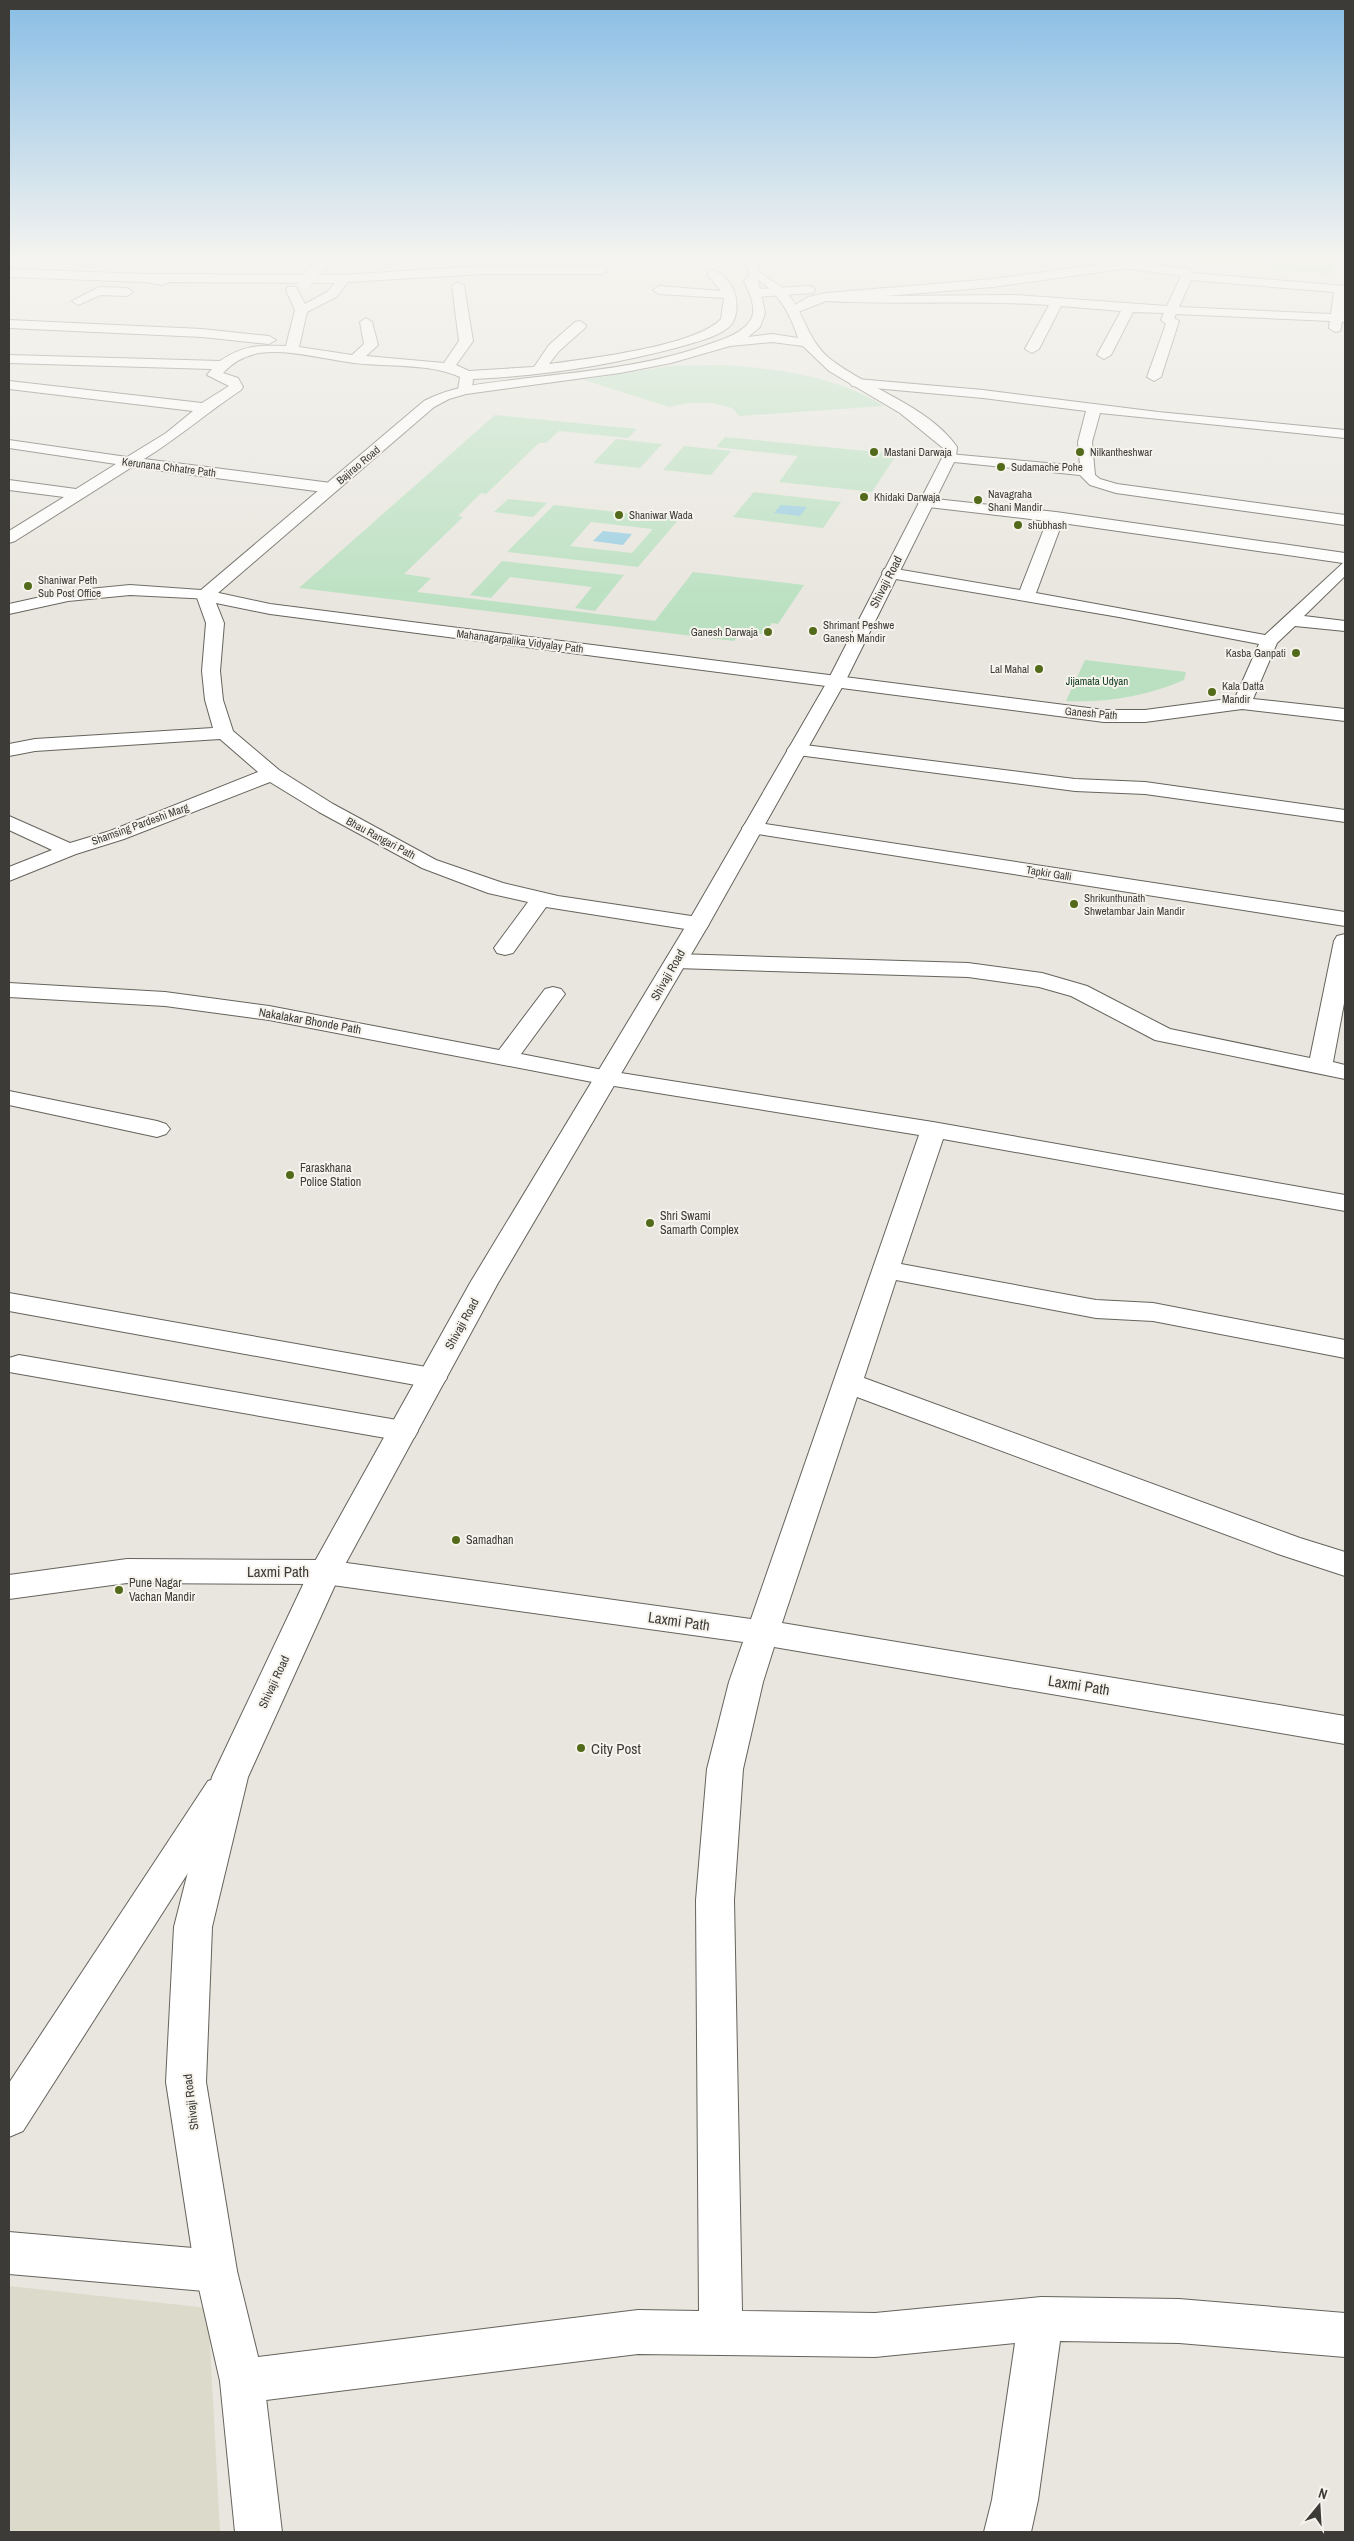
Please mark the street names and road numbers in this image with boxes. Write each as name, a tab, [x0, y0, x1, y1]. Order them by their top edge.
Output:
street label: Bajirao Road	[333, 443, 383, 487]
street label: Kerunana Chhatre Path	[121, 454, 217, 480]
street label: Shivaji Road	[866, 553, 906, 611]
street label: Mahanagarpalika Vidyalay Path	[456, 626, 584, 656]
street label: Ganesh Path	[1064, 704, 1118, 722]
street label: Shamsing Pardeshi Marg	[90, 800, 190, 848]
street label: Bhau Rangari Path	[344, 814, 418, 862]
street label: Tapkir Galli	[1025, 863, 1073, 883]
street label: Shivaji Road	[647, 947, 689, 1003]
street label: Nakalakar Bhonde Path	[257, 1004, 363, 1038]
street label: Shivaji Road	[441, 1295, 483, 1353]
street label: Laxmi Path	[247, 1561, 309, 1582]
street label: Laxmi Path	[647, 1606, 711, 1636]
street label: Shivaji Road	[255, 1653, 293, 1711]
street label: Laxmi Path	[1047, 1670, 1111, 1700]
street label: Shivaji Road	[180, 2073, 202, 2131]

